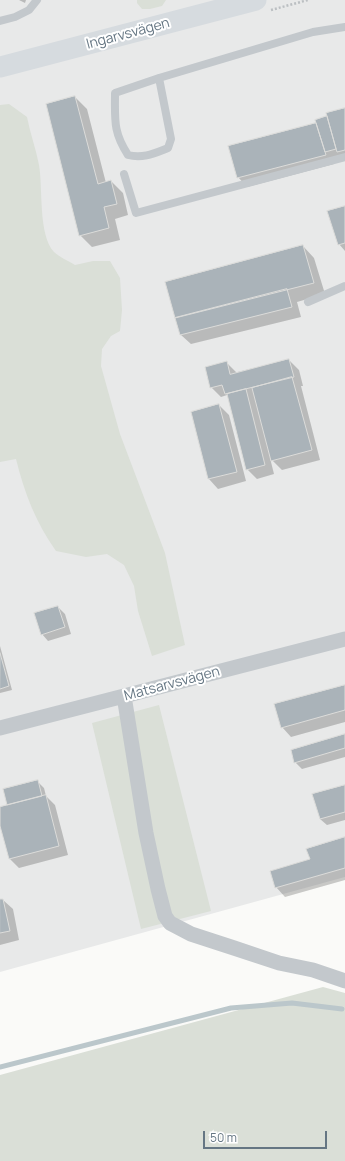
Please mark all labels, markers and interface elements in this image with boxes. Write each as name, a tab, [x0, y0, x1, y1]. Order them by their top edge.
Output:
street label: Ingarvsvägen	[84, 15, 172, 53]
street label: Matsarvsvägen	[122, 663, 222, 705]
scale bar	[205, 1123, 329, 1149]
text: 50 m	[210, 1129, 237, 1146]

